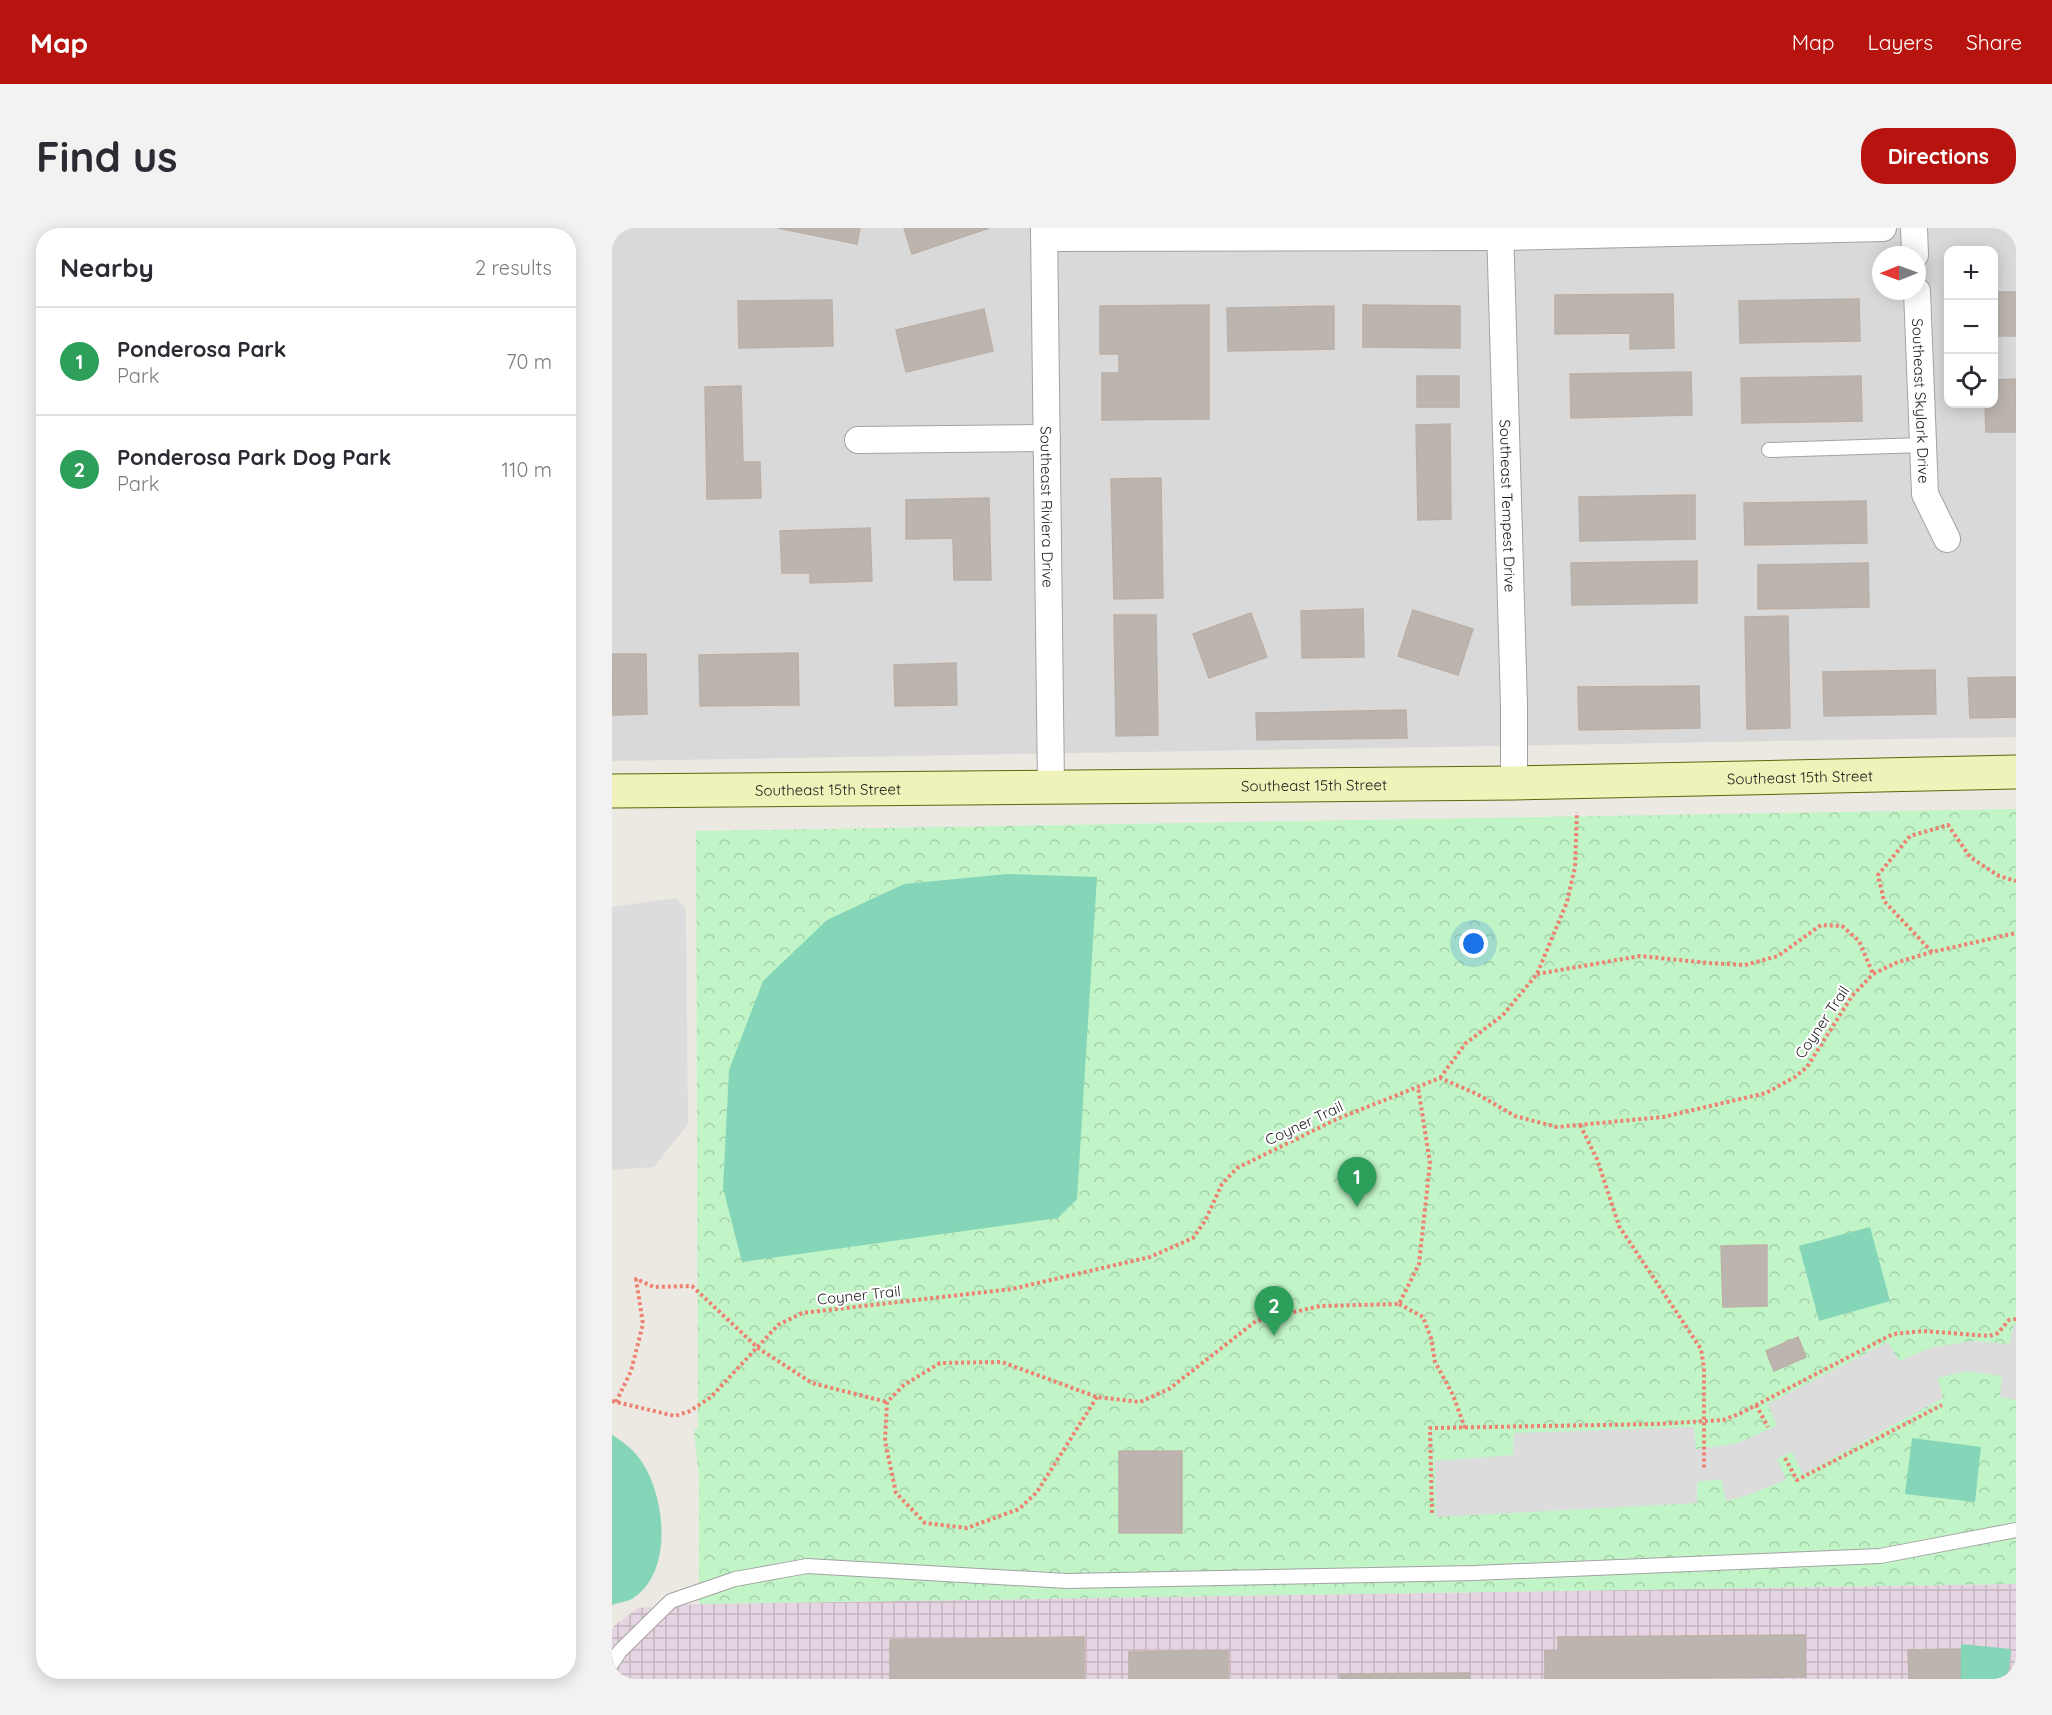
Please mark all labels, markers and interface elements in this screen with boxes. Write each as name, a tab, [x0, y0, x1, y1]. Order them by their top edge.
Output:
text: Map	[30, 25, 88, 60]
text: Map	[1792, 29, 1835, 55]
text: Layers	[1868, 29, 1933, 55]
text: Share	[1966, 29, 2022, 55]
button: Directions	[1861, 128, 2016, 184]
text: Find us	[36, 130, 178, 183]
north arrow	[1872, 246, 1926, 300]
map controls	[1944, 246, 1998, 408]
button: +	[1944, 246, 1998, 300]
text: Nearby	[60, 251, 154, 284]
text: 2 results	[475, 255, 552, 280]
button: −	[1944, 300, 1998, 354]
street label: Southeast Skylark Drive	[1909, 318, 1934, 484]
text: Ponderosa Park	[117, 335, 286, 363]
text: 1	[76, 349, 83, 374]
text: 70 m	[506, 349, 552, 374]
button: locate	[1944, 354, 1998, 408]
text: Park	[117, 363, 159, 388]
street label: Southeast Tempest Drive	[1496, 419, 1520, 593]
street label: Southeast Riviera Drive	[1037, 426, 1058, 588]
text: Ponderosa Park Dog Park	[117, 443, 391, 471]
text: 2	[74, 457, 85, 482]
text: 110 m	[502, 457, 552, 482]
text: Park	[117, 471, 159, 496]
street label: Southeast 15th Street	[1727, 766, 1873, 788]
street label: Southeast 15th Street	[1241, 775, 1387, 795]
street label: Southeast 15th Street	[755, 779, 901, 799]
your location	[1459, 929, 1488, 958]
street label: Coyner Trail	[1791, 982, 1853, 1062]
street label: Coyner Trail	[1262, 1097, 1346, 1149]
pin: 1	[1338, 1158, 1376, 1207]
street label: Coyner Trail	[816, 1281, 902, 1309]
pin: 2	[1254, 1286, 1294, 1336]

